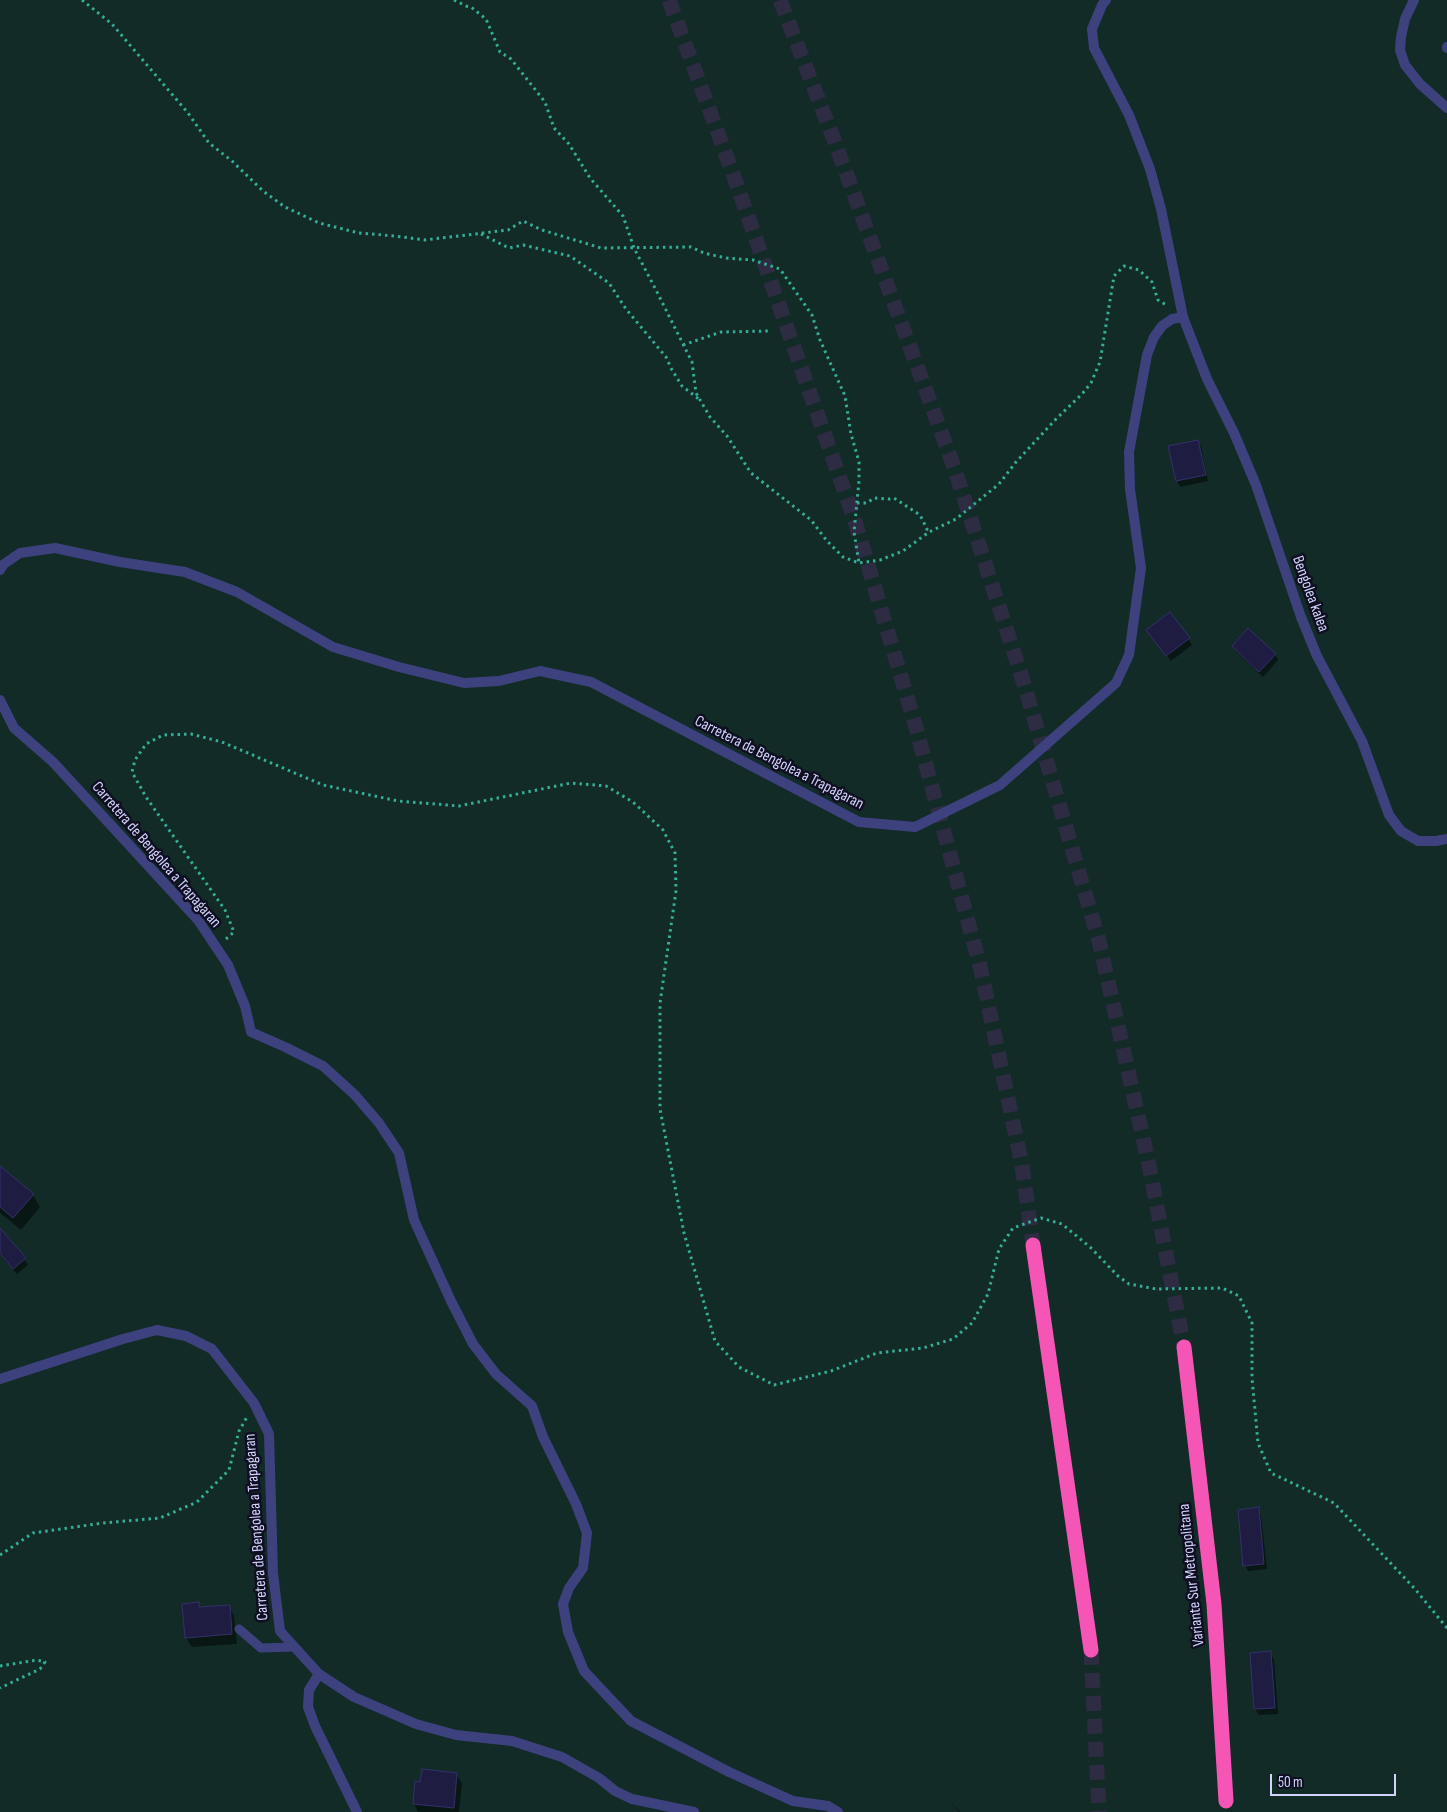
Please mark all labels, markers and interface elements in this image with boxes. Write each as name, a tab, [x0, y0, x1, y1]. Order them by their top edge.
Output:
street label: Bengolea kalea	[1287, 553, 1333, 635]
street label: Carretera de Bengolea a Trapagaran	[691, 712, 867, 814]
street label: Carretera de Bengolea a Trapagaran	[87, 778, 225, 932]
street label: Carretera de Bengolea a Trapagaran	[241, 1433, 273, 1621]
street label: Variante Sur Metropolitana	[1175, 1503, 1209, 1647]
scale bar	[1272, 1764, 1398, 1796]
text: 50 m	[1278, 1773, 1303, 1792]

